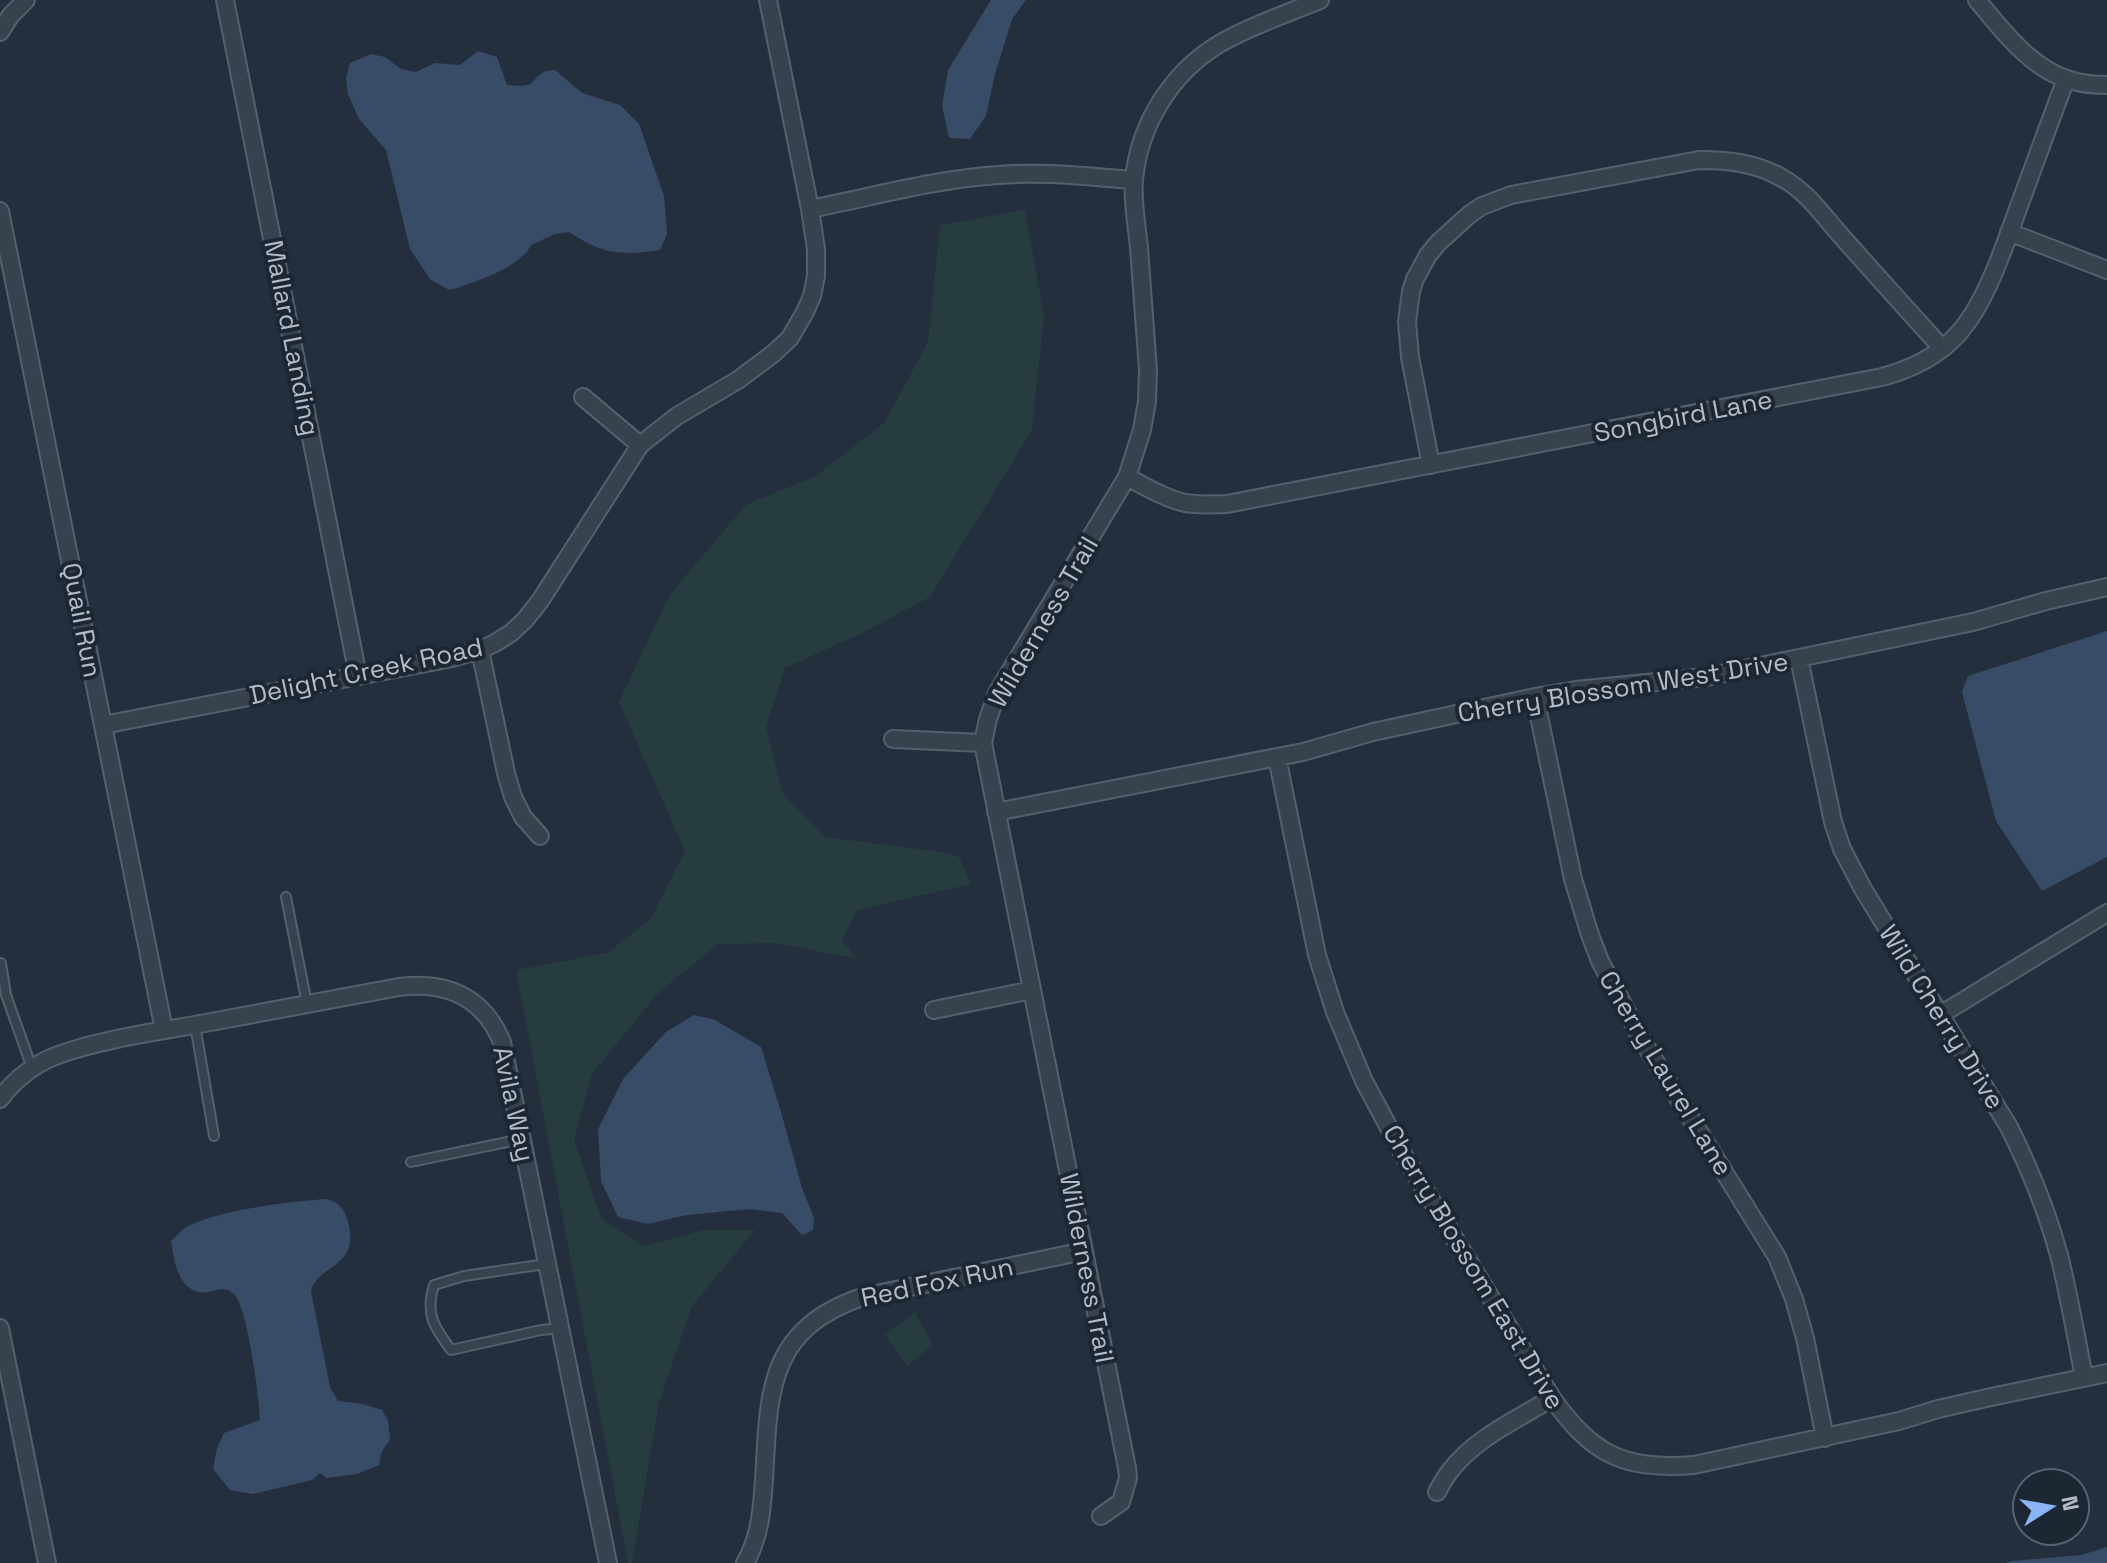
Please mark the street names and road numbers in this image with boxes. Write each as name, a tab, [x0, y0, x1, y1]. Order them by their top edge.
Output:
street label: Mallard Landing	[256, 237, 328, 439]
street label: Songbird Lane	[1591, 382, 1775, 450]
street label: Wilderness Trail	[980, 530, 1106, 714]
street label: Quail Run	[54, 560, 110, 680]
street label: Delight Creek Road	[246, 630, 486, 712]
street label: Cherry Blossom West Drive	[1455, 644, 1791, 730]
street label: Wild Cherry Drive	[1872, 918, 2012, 1116]
street label: Cherry Laurel Lane	[1591, 964, 1741, 1182]
street label: Avila Way	[485, 1043, 543, 1165]
street label: Cherry Blossom East Drive	[1375, 1118, 1573, 1416]
street label: Wilderness Trail	[1052, 1170, 1122, 1366]
street label: Red Fox Run	[858, 1249, 1016, 1315]

